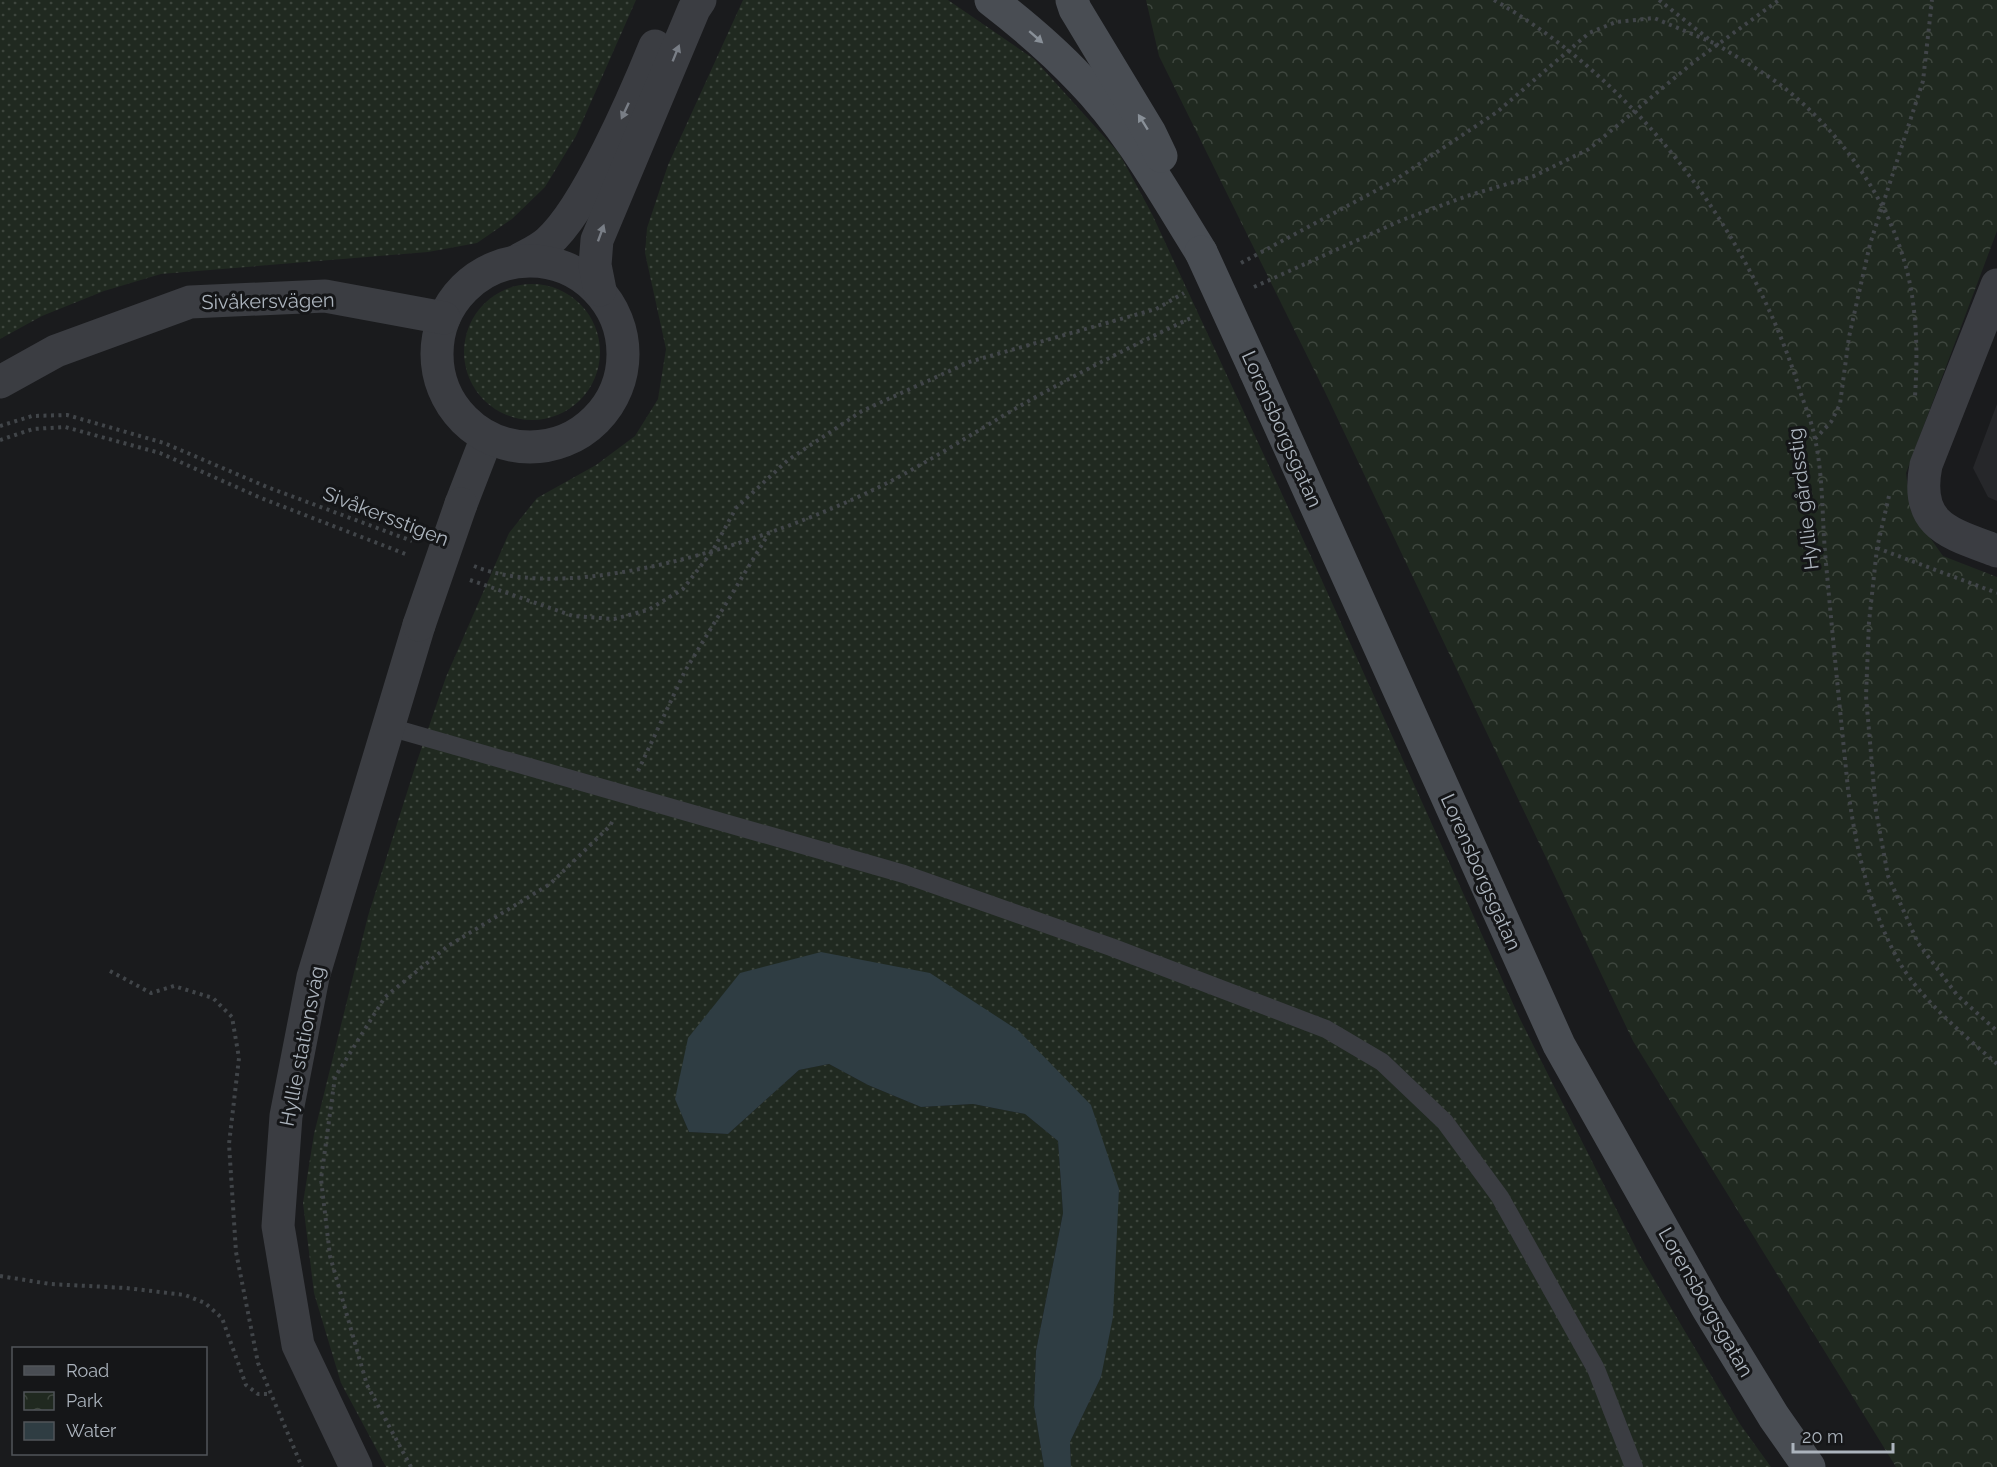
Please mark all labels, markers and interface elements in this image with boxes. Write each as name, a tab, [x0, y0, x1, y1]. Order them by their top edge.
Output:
one-way arrow	[1028, 30, 1043, 43]
one-way arrow	[672, 44, 681, 62]
one-way arrow	[621, 103, 630, 120]
one-way arrow	[1138, 114, 1149, 130]
one-way arrow	[596, 224, 606, 242]
street label: Sivåkersvägen	[201, 288, 335, 314]
street label: Lorensborgsgatan	[1237, 347, 1327, 511]
street label: Hyllie gårdsstig	[1782, 427, 1824, 571]
street label: Sivåkersstigen	[320, 481, 452, 551]
street label: Lorensborgsgatan	[1436, 790, 1526, 954]
street label: Hyllie stationsväg	[275, 964, 329, 1128]
street label: Lorensborgsgatan	[1653, 1223, 1759, 1381]
legend	[12, 1347, 207, 1455]
text: Road	[66, 1360, 109, 1381]
text: Park	[66, 1390, 103, 1411]
scale bar	[1793, 1416, 1894, 1454]
text: Water	[66, 1420, 117, 1441]
text: 20 m	[1802, 1426, 1844, 1447]

